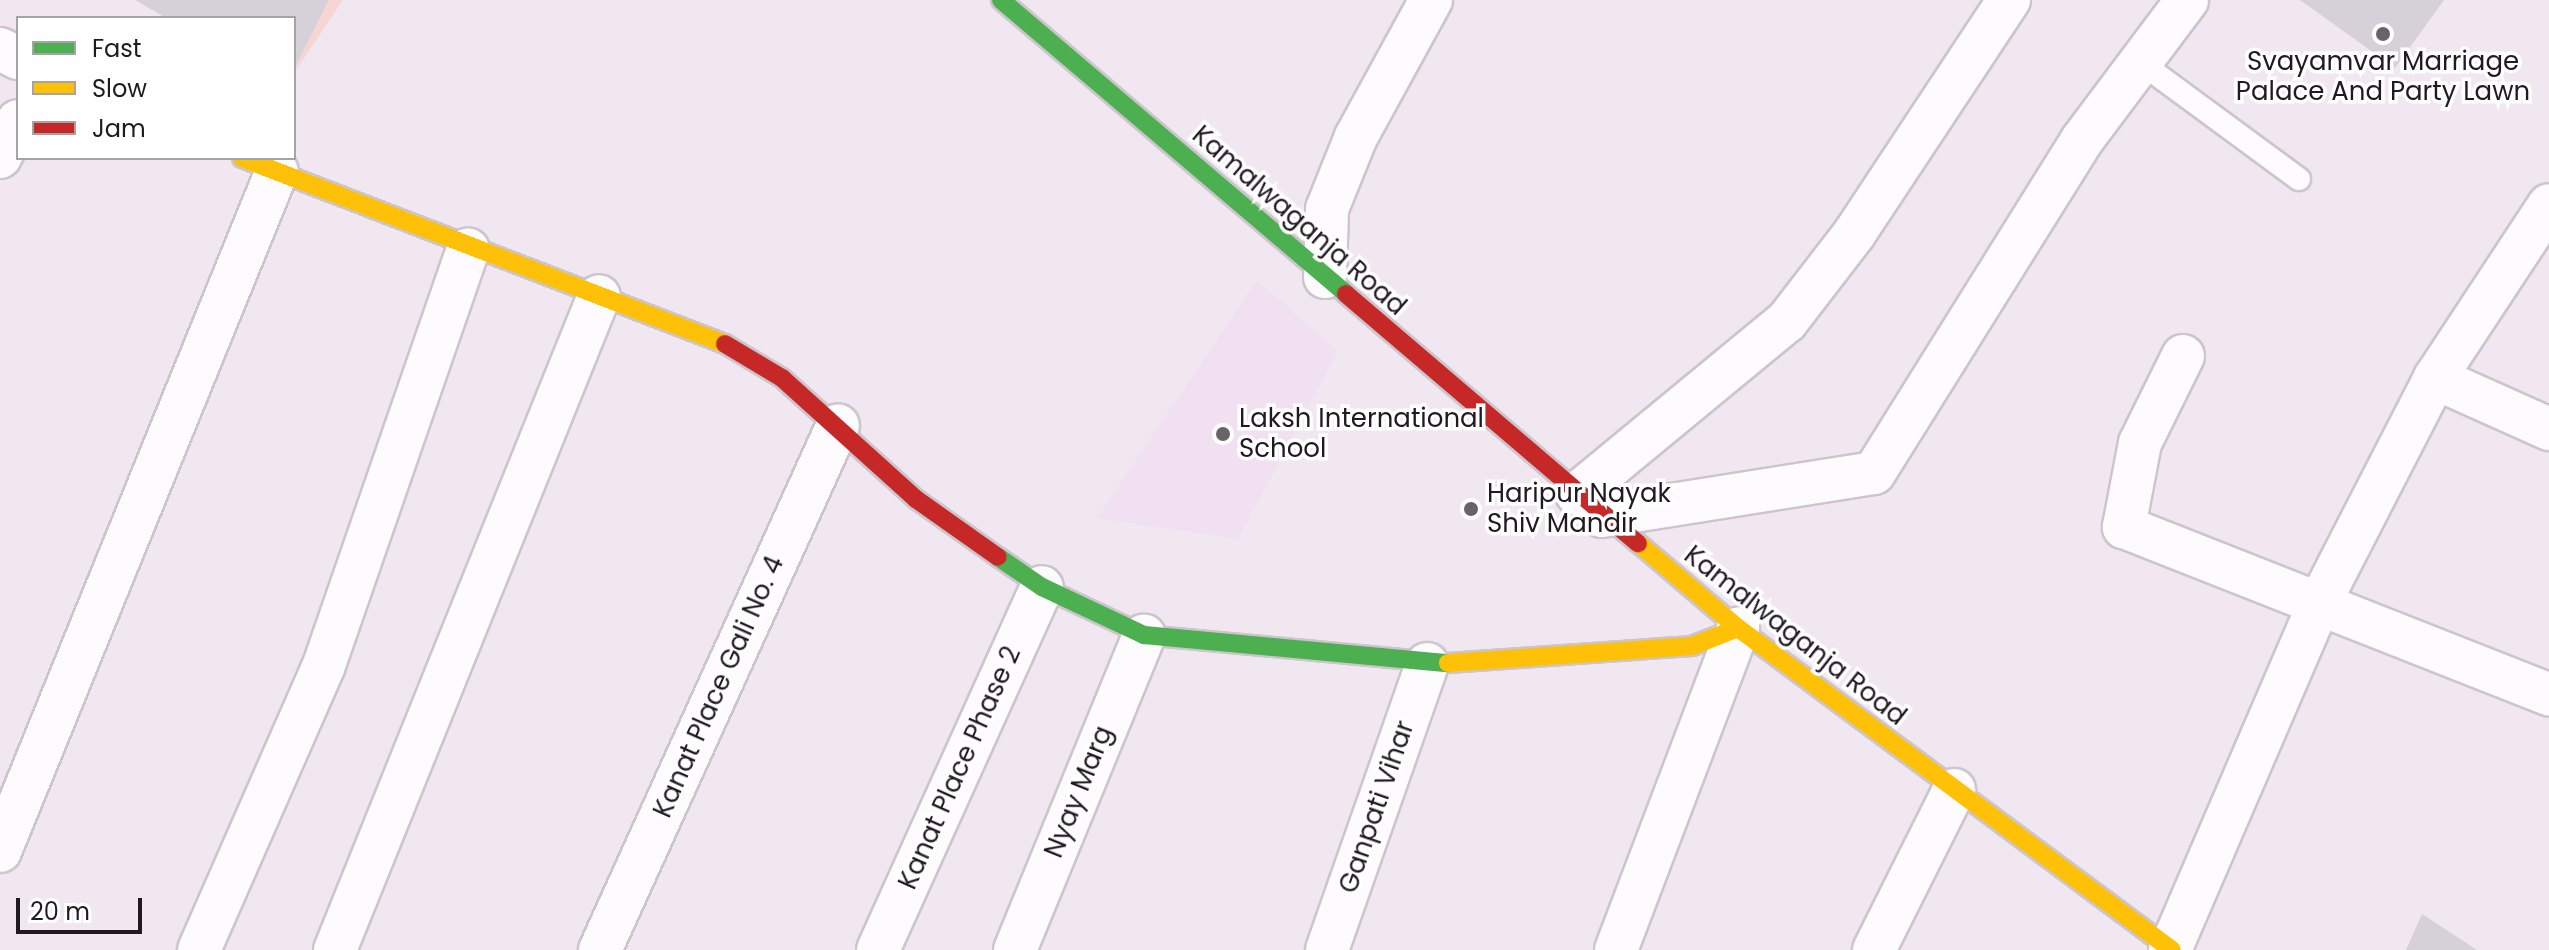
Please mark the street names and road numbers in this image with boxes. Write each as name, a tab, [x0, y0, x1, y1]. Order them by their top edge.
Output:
street label: Kamalwaganja Road	[1186, 120, 1412, 322]
street label: Kamalwaganja Road	[1678, 540, 1912, 732]
street label: Kanat Place Gali No. 4	[647, 551, 791, 823]
street label: Kanat Place Phase 2	[892, 642, 1028, 894]
street label: Ganpati Vihar	[1333, 717, 1421, 897]
street label: Nyay Marg	[1038, 722, 1120, 862]

